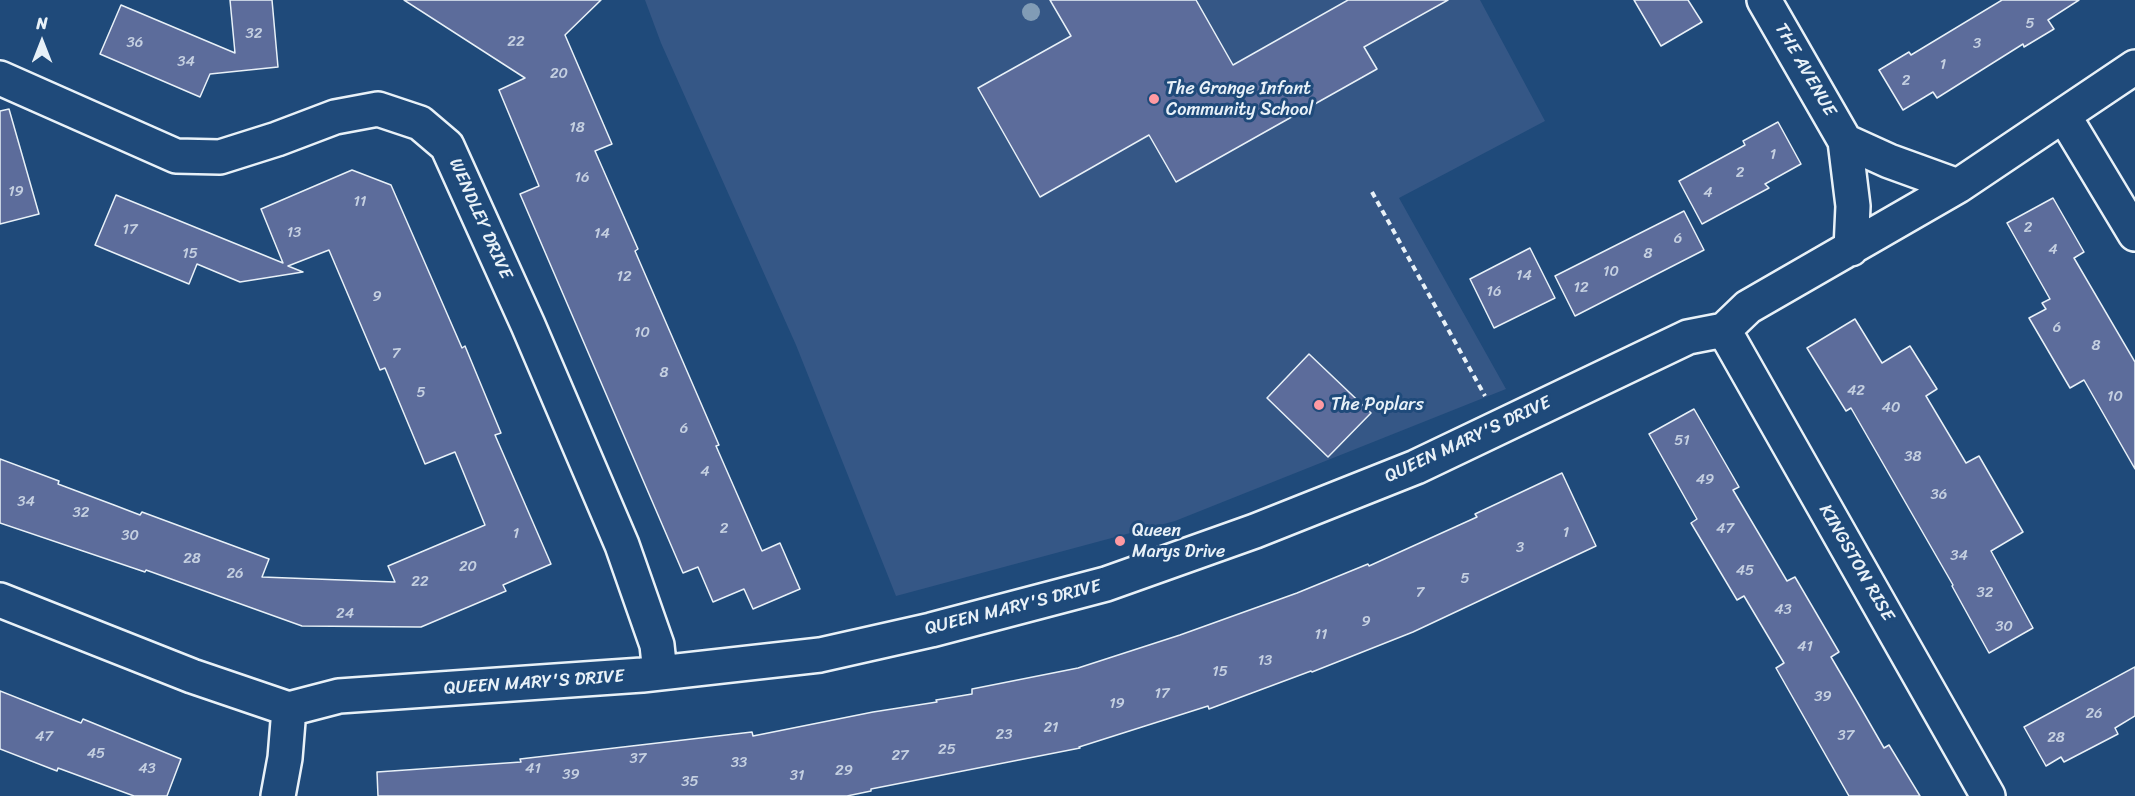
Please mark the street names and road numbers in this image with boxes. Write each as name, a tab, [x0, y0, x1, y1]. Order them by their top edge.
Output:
street label: THE AVENUE	[1770, 20, 1840, 120]
street label: WENDLEY DRIVE	[444, 155, 516, 283]
street label: QUEEN MARY'S DRIVE	[1382, 392, 1554, 488]
street label: KINGSTON RISE	[1814, 501, 1898, 625]
street label: QUEEN MARY'S DRIVE	[923, 576, 1103, 640]
street label: QUEEN MARY'S DRIVE	[443, 666, 625, 700]

